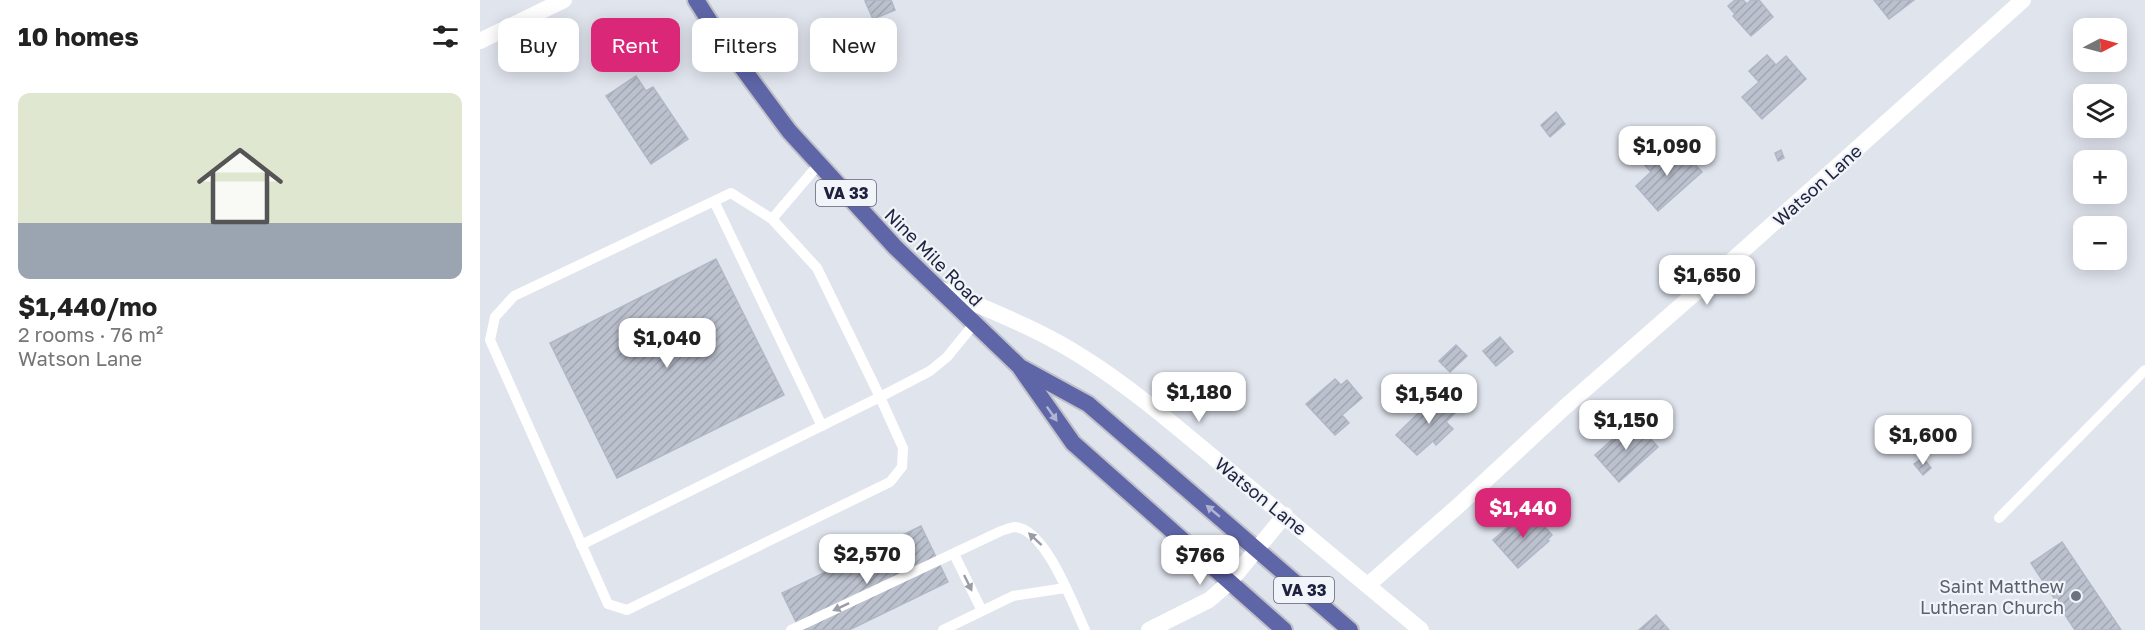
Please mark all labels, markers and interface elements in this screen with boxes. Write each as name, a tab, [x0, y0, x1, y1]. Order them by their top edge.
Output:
chip: Buy	[498, 18, 579, 72]
chip: Rent	[591, 18, 680, 72]
chip: Filters	[692, 18, 798, 72]
chip: New	[810, 18, 897, 72]
north arrow	[2073, 18, 2127, 72]
map controls	[2073, 18, 2127, 270]
icon: filters	[429, 20, 462, 53]
text: 10 homes	[18, 21, 139, 52]
button: layers	[2073, 84, 2127, 138]
pin: $1,090	[1618, 126, 1716, 177]
icon: home	[186, 132, 294, 240]
text: $1,090	[1633, 133, 1701, 157]
street label: Watson Lane	[1768, 139, 1866, 231]
button: +	[2073, 150, 2127, 204]
road number: VA 33	[816, 180, 876, 206]
street label: Nine Mile Road	[880, 203, 988, 311]
button: −	[2073, 216, 2127, 270]
pin: $1,650	[1658, 255, 1756, 306]
text: $1,650	[1673, 262, 1741, 286]
text: $1,440/mo	[18, 291, 157, 322]
pin: $1,040	[618, 318, 716, 369]
text: 2 rooms · 76 m²	[18, 322, 163, 346]
text: $1,040	[633, 325, 701, 349]
text: Watson Lane	[18, 346, 142, 370]
pin: $1,180	[1150, 372, 1248, 423]
pin: $1,540	[1380, 374, 1478, 425]
text: $1,180	[1166, 379, 1232, 403]
text: $1,540	[1395, 381, 1463, 405]
pin: $1,150	[1577, 400, 1675, 451]
one-way arrow	[1046, 407, 1058, 422]
text: $1,150	[1593, 407, 1659, 431]
pin: $1,600	[1874, 415, 1972, 466]
text: $1,600	[1889, 422, 1957, 446]
street label: Watson Lane	[1211, 452, 1311, 540]
pin: $1,440	[1474, 488, 1572, 539]
text: $1,440	[1489, 495, 1557, 519]
one-way arrow	[1205, 505, 1221, 518]
one-way arrow	[1028, 532, 1043, 546]
pin: $2,570	[818, 534, 916, 585]
pin: $766	[1164, 535, 1236, 586]
text: $2,570	[833, 541, 901, 565]
text: $766	[1175, 542, 1225, 566]
one-way arrow	[963, 574, 972, 591]
place label: Saint Matthew Lutheran Church	[1920, 575, 2064, 618]
road number: VA 33	[1274, 577, 1334, 603]
marker: Saint Matthew Lutheran Church	[2069, 589, 2083, 603]
one-way arrow	[832, 603, 849, 612]

